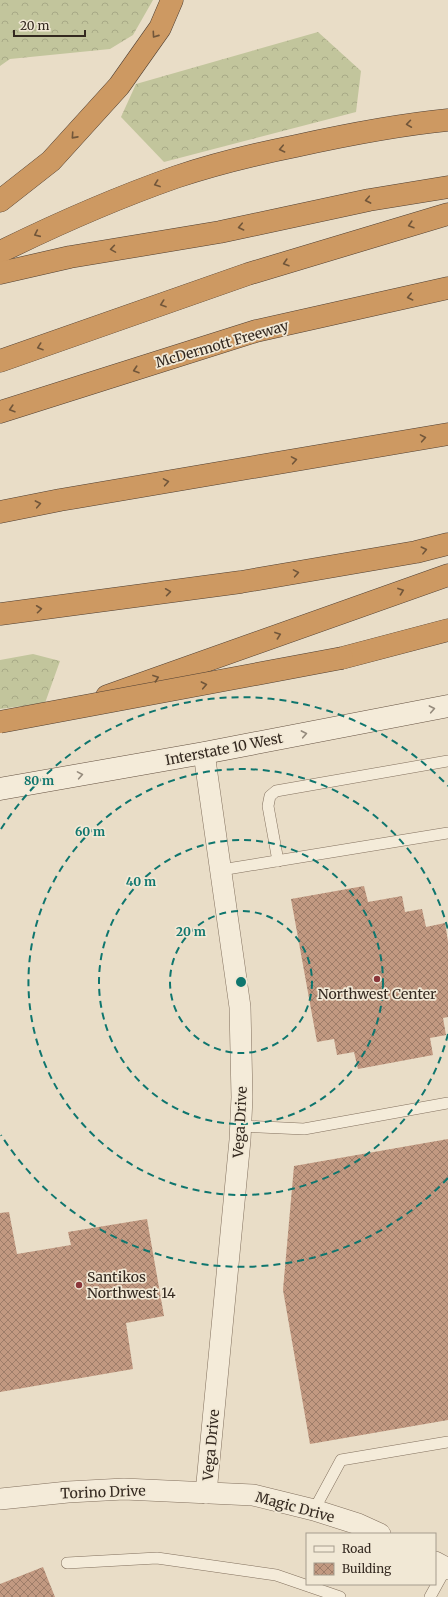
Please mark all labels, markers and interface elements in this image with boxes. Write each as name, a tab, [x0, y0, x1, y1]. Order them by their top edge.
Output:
scale bar	[14, 12, 85, 38]
text: 20 m	[20, 18, 49, 33]
one-way arrow	[153, 30, 160, 37]
one-way arrow	[406, 119, 412, 128]
one-way arrow	[71, 131, 78, 139]
one-way arrow	[278, 144, 285, 152]
one-way arrow	[153, 180, 160, 188]
one-way arrow	[365, 195, 371, 204]
one-way arrow	[407, 220, 414, 229]
one-way arrow	[238, 223, 244, 231]
one-way arrow	[33, 229, 41, 237]
one-way arrow	[110, 245, 116, 253]
one-way arrow	[283, 258, 290, 267]
one-way arrow	[407, 292, 413, 300]
one-way arrow	[159, 299, 166, 308]
street label: McDermott Freeway	[153, 316, 291, 372]
one-way arrow	[37, 342, 44, 351]
one-way arrow	[132, 365, 139, 374]
one-way arrow	[8, 404, 15, 413]
one-way arrow	[419, 434, 426, 443]
one-way arrow	[291, 456, 298, 465]
one-way arrow	[163, 478, 169, 487]
one-way arrow	[35, 501, 41, 509]
one-way arrow	[420, 546, 427, 555]
one-way arrow	[293, 569, 299, 577]
one-way arrow	[164, 588, 171, 597]
one-way arrow	[397, 588, 404, 596]
one-way arrow	[36, 605, 42, 614]
one-way arrow	[274, 631, 281, 640]
one-way arrow	[152, 675, 159, 683]
one-way arrow	[200, 681, 207, 689]
one-way arrow	[429, 706, 435, 714]
street label: Interstate 10 West	[164, 729, 285, 769]
one-way arrow	[301, 730, 307, 738]
one-way arrow	[77, 771, 83, 780]
text: 80 m	[24, 773, 54, 788]
text: 60 m	[75, 824, 105, 839]
text: 40 m	[126, 874, 156, 889]
text: 20 m	[176, 924, 206, 939]
marker: Northwest Center	[372, 974, 382, 984]
centre of rings	[234, 975, 248, 989]
place label: Northwest Center	[318, 985, 436, 1003]
street label: Vega Drive	[229, 1086, 251, 1159]
place label: Santikos Northwest 14	[87, 1268, 176, 1302]
marker: Santikos Northwest 14	[74, 1280, 84, 1290]
street label: Vega Drive	[199, 1409, 223, 1482]
street label: Torino Drive	[60, 1482, 146, 1502]
street label: Magic Drive	[253, 1488, 337, 1526]
legend	[306, 1533, 436, 1585]
text: Road	[342, 1541, 371, 1556]
text: Building	[342, 1561, 392, 1576]

